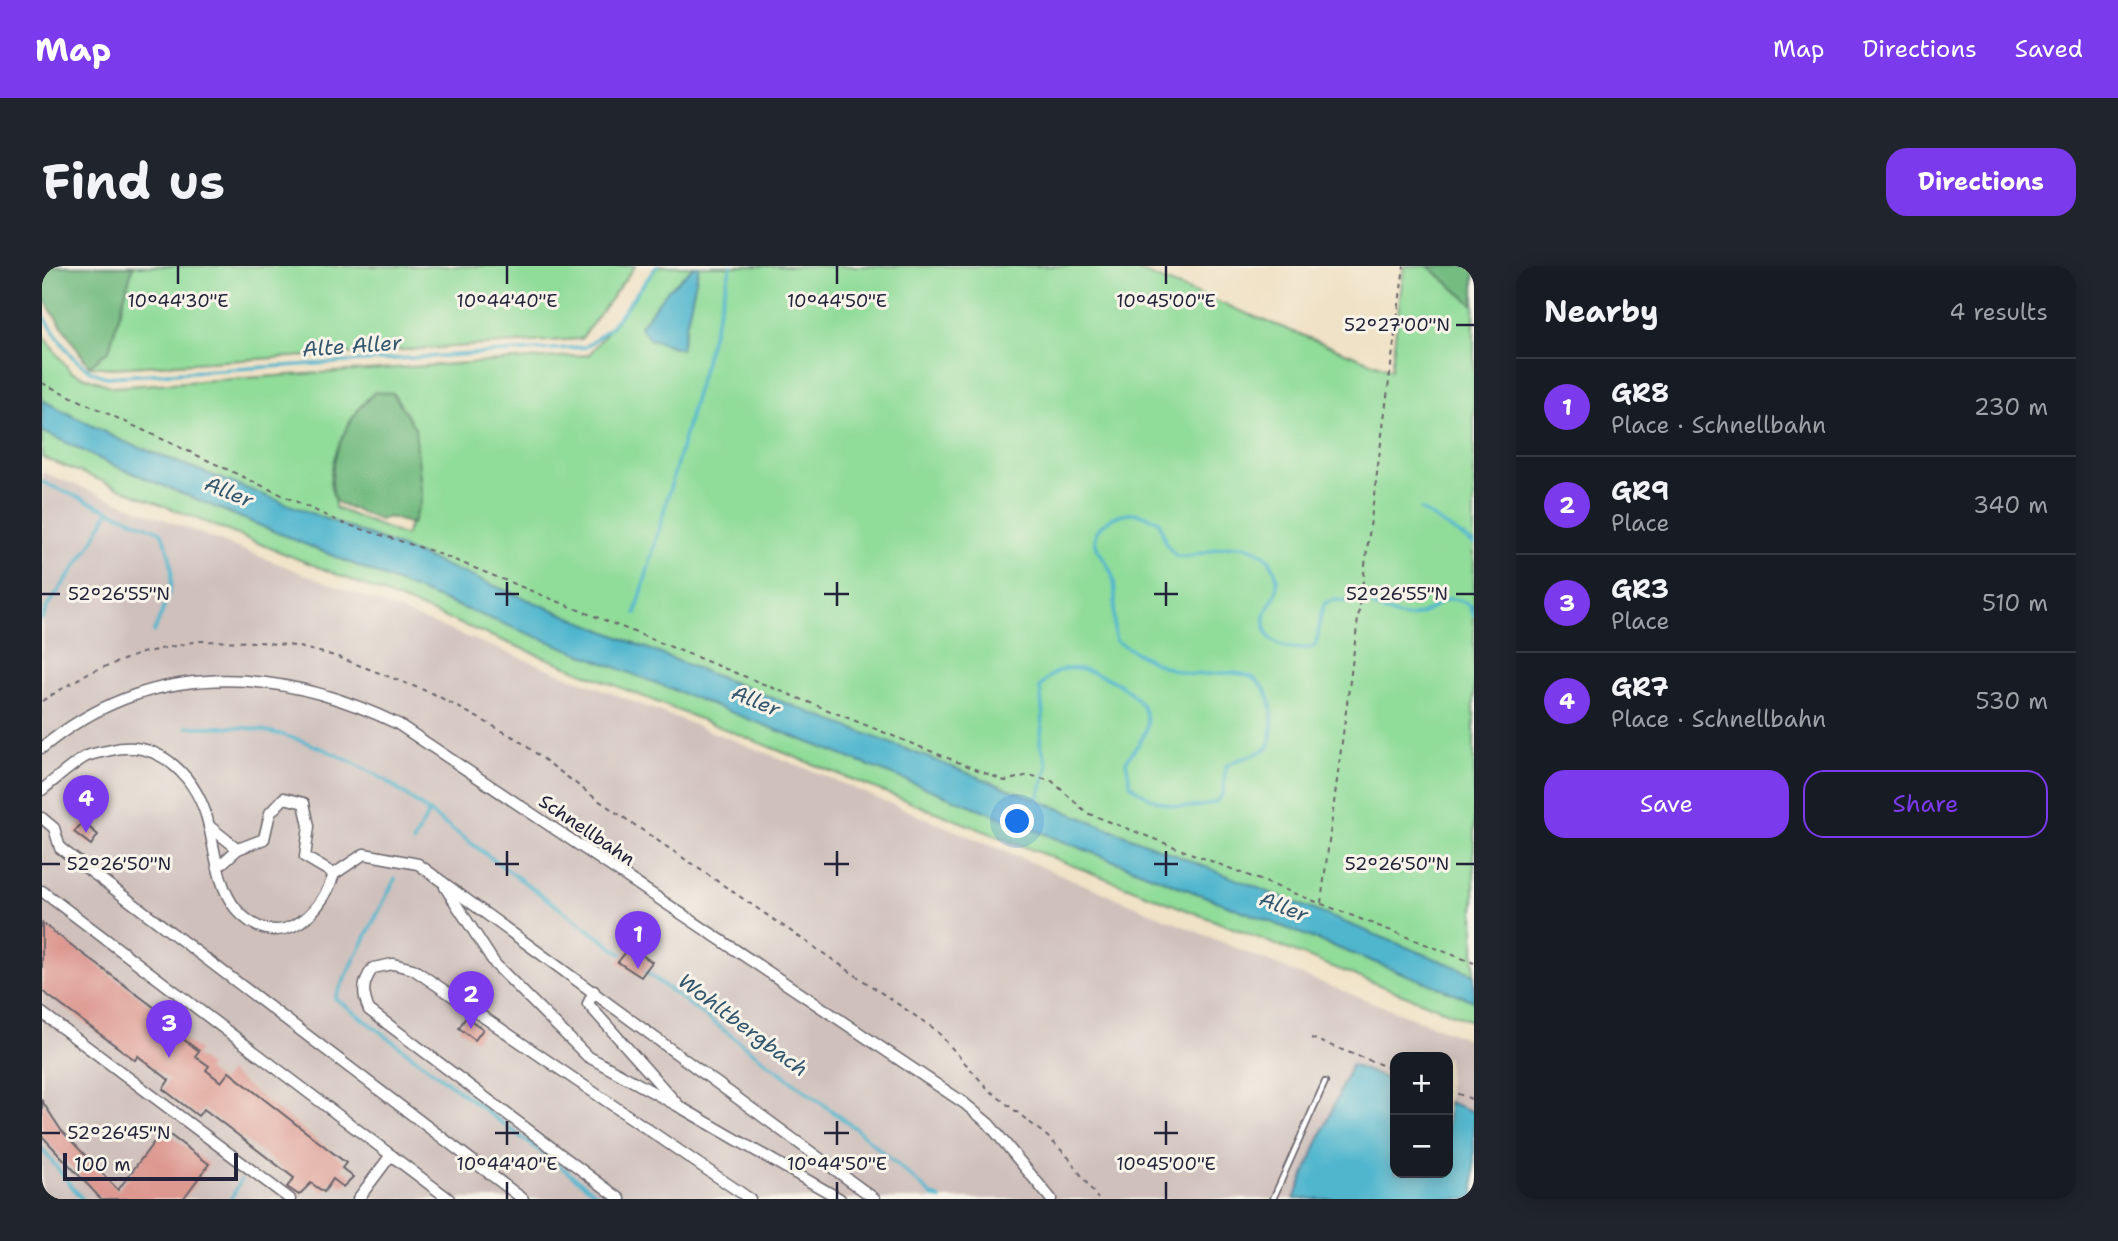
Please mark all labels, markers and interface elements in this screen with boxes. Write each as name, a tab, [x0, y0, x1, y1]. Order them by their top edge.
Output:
text: Map	[35, 27, 111, 72]
text: Map	[1773, 33, 1824, 65]
text: Directions	[1862, 33, 1977, 65]
text: Saved	[2015, 33, 2083, 65]
button: Directions	[1886, 148, 2076, 216]
text: Find us	[42, 149, 225, 215]
text: 10°44'30"E	[128, 289, 228, 313]
text: 10°44'40"E	[457, 289, 557, 313]
text: 10°44'50"E	[787, 289, 887, 313]
text: 10°45'00"E	[1116, 289, 1216, 313]
text: Nearby	[1544, 291, 1659, 332]
text: 4 results	[1949, 297, 2048, 327]
text: 52°27'00"N	[1344, 313, 1450, 337]
water label: Alte Aller	[301, 328, 404, 363]
text: GR8	[1611, 375, 1669, 410]
text: 1	[1562, 392, 1572, 422]
text: 230 m	[1974, 392, 2048, 422]
text: Place · Schnellbahn	[1611, 410, 1826, 440]
water label: Aller	[201, 470, 258, 515]
text: GR9	[1611, 473, 1669, 508]
text: 2	[1559, 490, 1575, 520]
text: 340 m	[1973, 490, 2048, 520]
text: Place	[1611, 508, 1670, 538]
text: GR3	[1611, 571, 1669, 606]
text: 52°26'55"N	[68, 582, 170, 606]
text: 52°26'55"N	[1346, 582, 1448, 606]
text: 3	[1559, 588, 1575, 618]
text: 510 m	[1982, 588, 2048, 618]
text: Place	[1611, 606, 1670, 636]
text: GR7	[1611, 669, 1669, 704]
water label: Aller	[728, 679, 785, 724]
text: 4	[1559, 686, 1575, 716]
text: 530 m	[1976, 686, 2048, 716]
text: Place · Schnellbahn	[1611, 704, 1826, 734]
button: Save	[1544, 770, 1789, 838]
button: Share	[1803, 770, 2048, 838]
pin: 4	[63, 775, 109, 833]
street label: Schnellbahn	[534, 789, 640, 871]
your location	[1000, 804, 1034, 838]
text: 52°26'50"N	[67, 852, 171, 876]
text: 52°26'50"N	[1345, 852, 1449, 876]
water label: Aller	[1256, 885, 1313, 929]
pin: 1	[615, 911, 661, 969]
water label: Wohltbergbach	[672, 967, 814, 1083]
pin: 2	[448, 971, 494, 1029]
pin: 3	[146, 1000, 192, 1058]
map controls	[1390, 1052, 1453, 1178]
button: +	[1390, 1052, 1453, 1115]
button: −	[1390, 1115, 1453, 1178]
text: 52°26'45"N	[68, 1121, 170, 1145]
scale bar	[63, 1150, 238, 1182]
text: 100 m	[74, 1152, 131, 1177]
text: 10°44'40"E	[457, 1152, 557, 1176]
text: 10°44'50"E	[787, 1152, 887, 1176]
text: 10°45'00"E	[1116, 1152, 1216, 1176]

